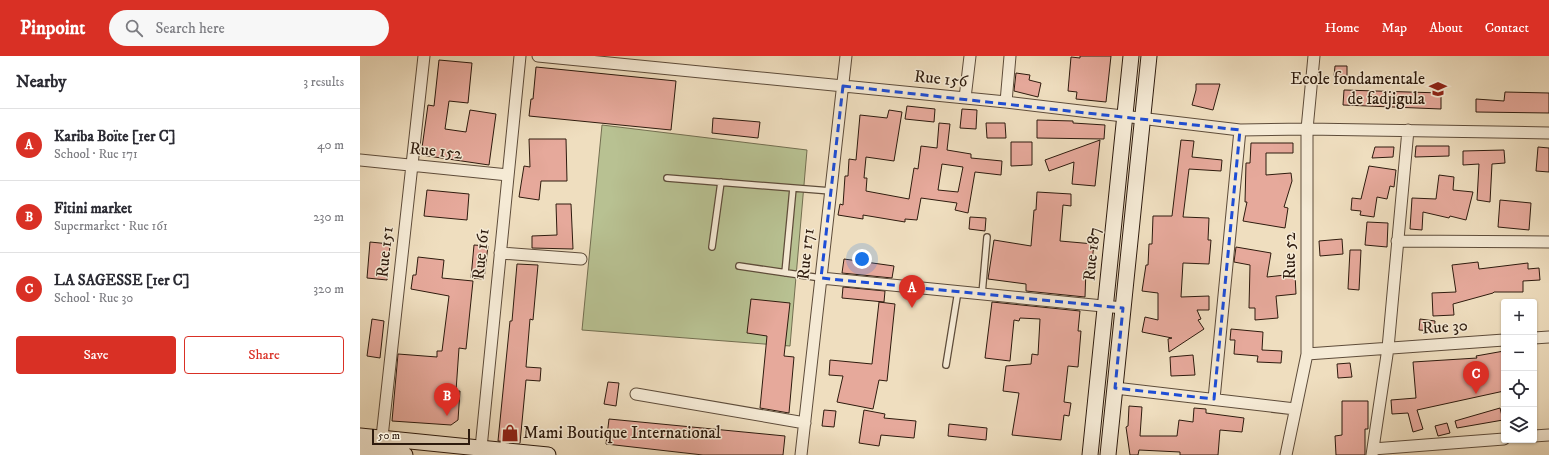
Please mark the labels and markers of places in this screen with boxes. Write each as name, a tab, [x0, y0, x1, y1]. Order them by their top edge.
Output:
place label: Ecole fondamentale de fadjigula	[1290, 68, 1426, 110]
school or university icon: Ecole fondamentale de fadjigula	[1428, 79, 1448, 99]
pin: A	[899, 275, 925, 308]
pin: C	[1463, 361, 1489, 394]
pin: B	[434, 383, 460, 416]
place label: Mami Boutique International	[523, 422, 721, 444]
shop icon: Mami Boutique International	[500, 423, 520, 443]

